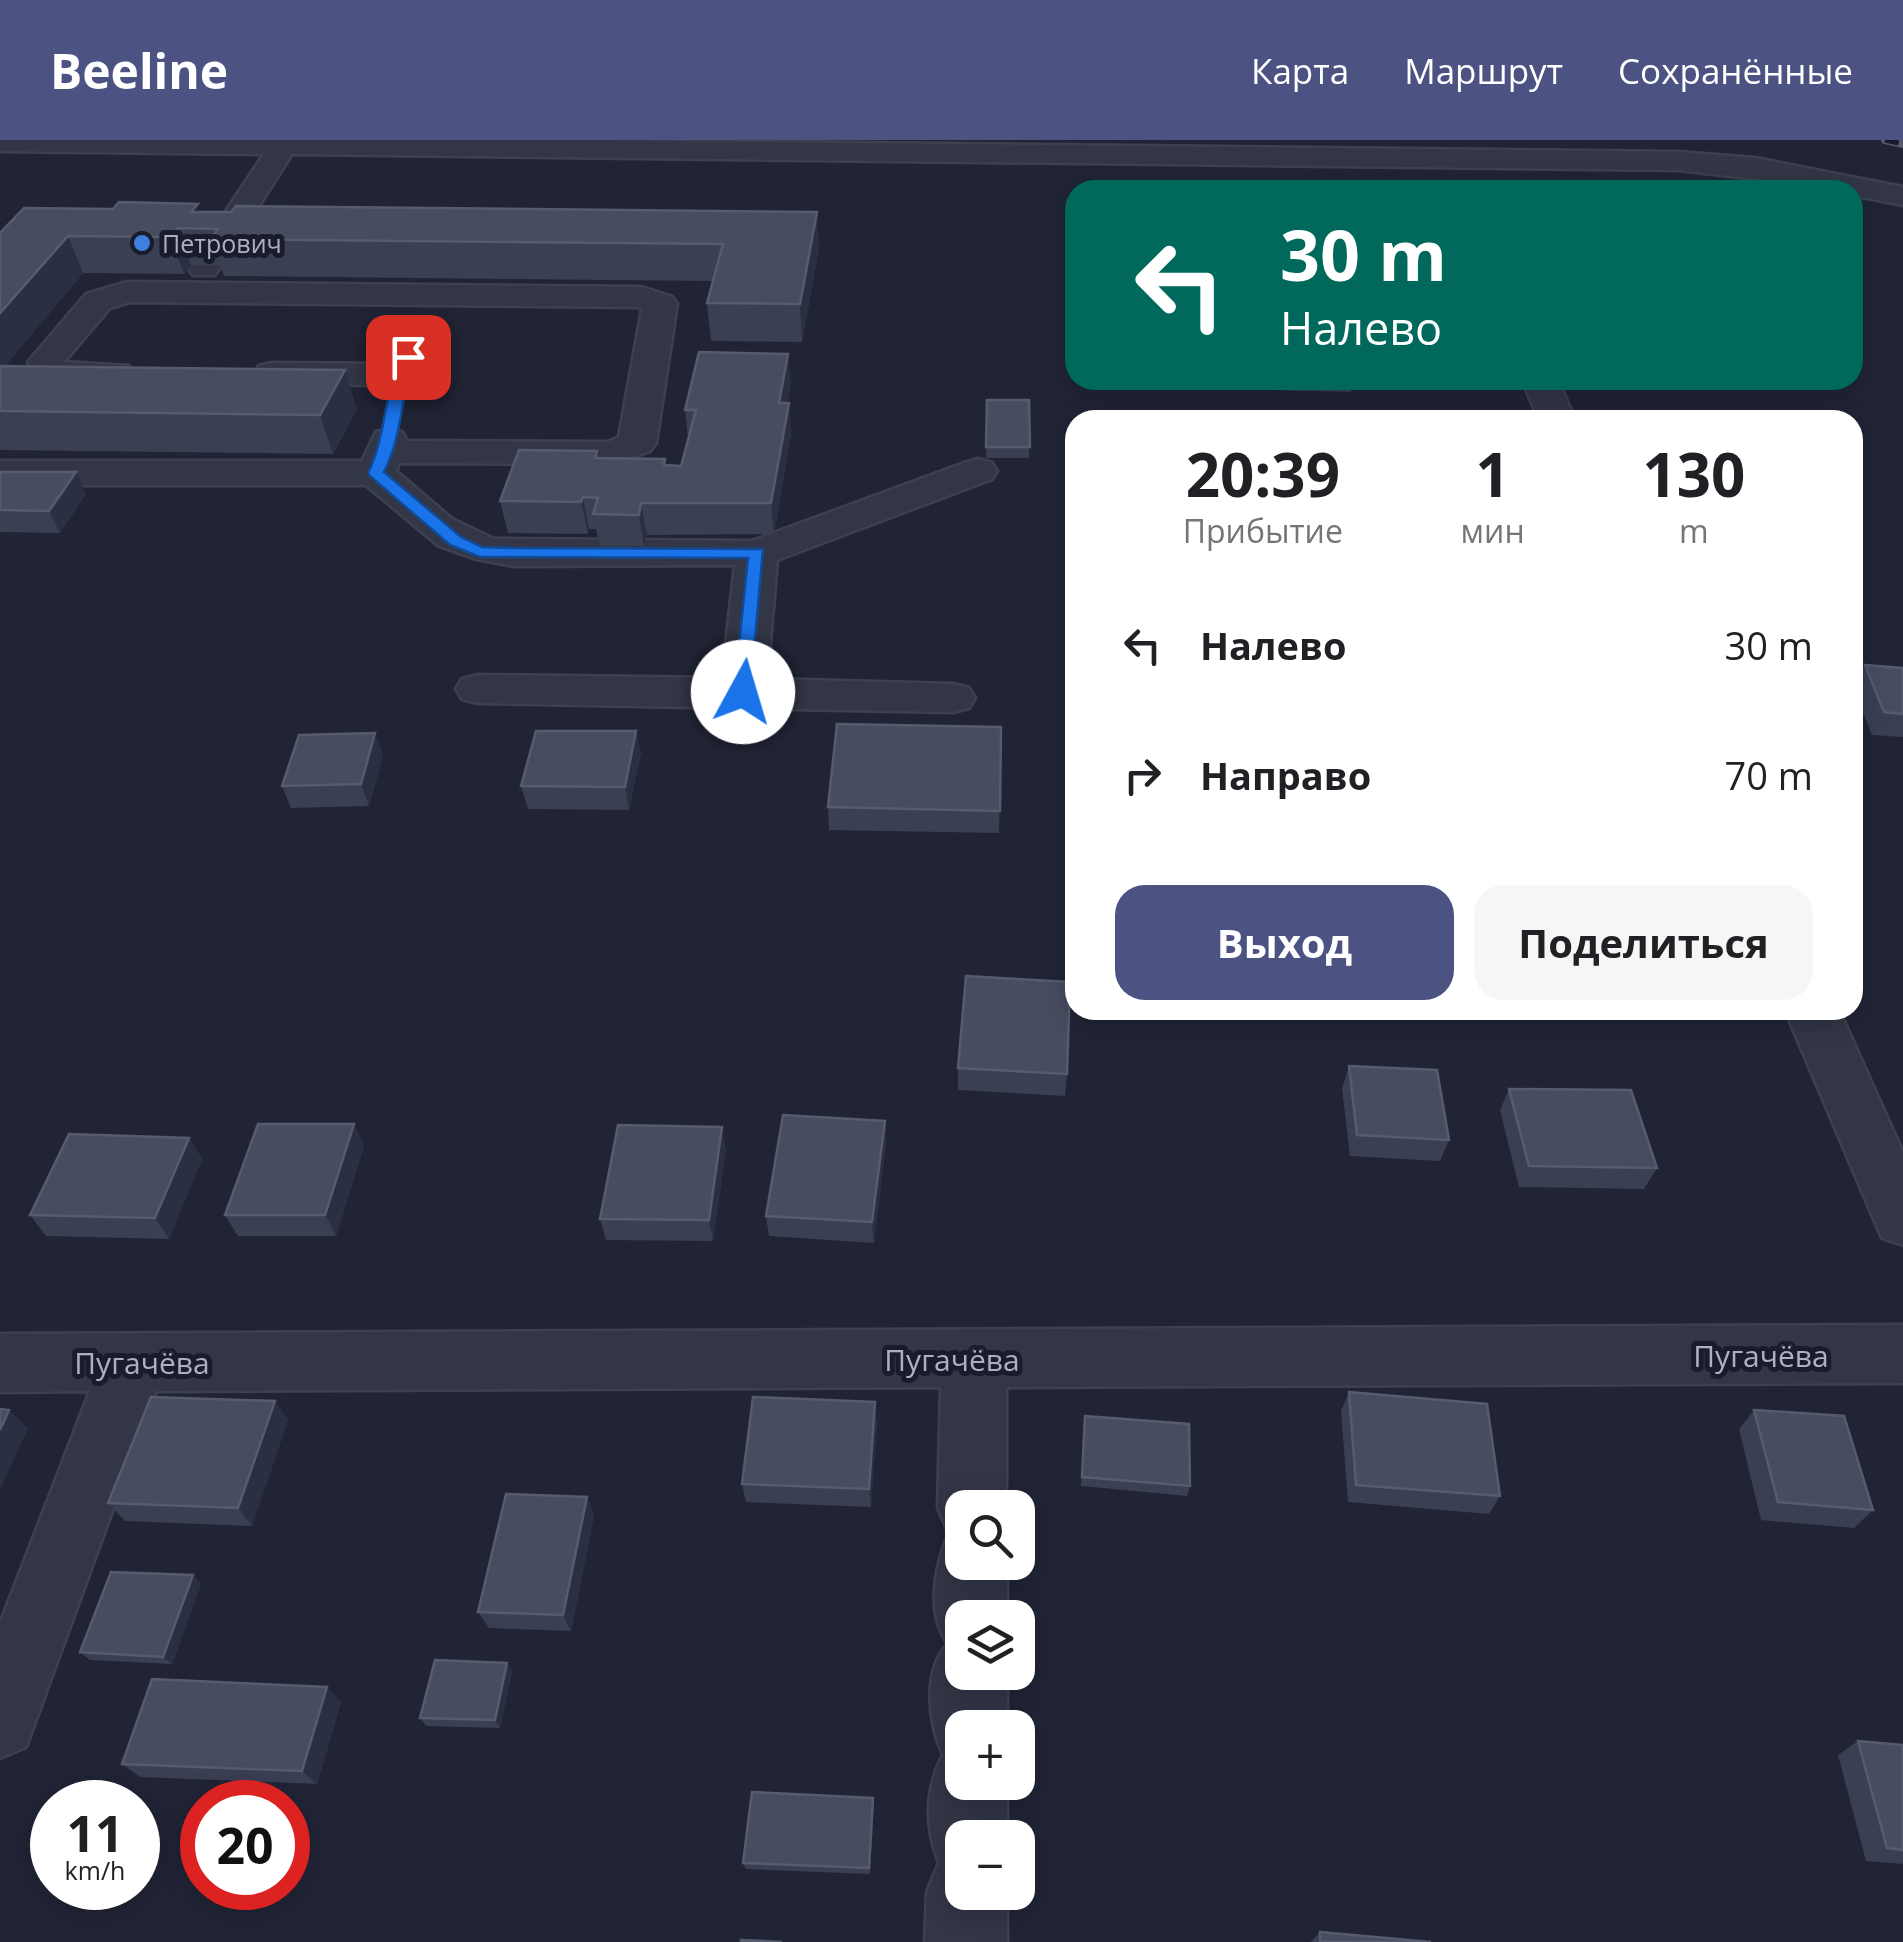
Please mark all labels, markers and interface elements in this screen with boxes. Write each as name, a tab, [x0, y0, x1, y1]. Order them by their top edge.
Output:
text: Beeline	[50, 38, 228, 103]
text: Карта	[1251, 47, 1349, 94]
text: Маршрут	[1404, 47, 1563, 94]
text: Сохранённые	[1618, 47, 1853, 94]
text: 30 m	[1280, 206, 1447, 302]
icon: left	[1115, 220, 1245, 350]
place label: Петрович	[162, 226, 282, 260]
marker: Петрович	[131, 232, 153, 254]
text: Налево	[1280, 297, 1442, 358]
pin	[366, 315, 451, 400]
icon: arrive	[381, 330, 436, 385]
text: 20:39	[1186, 433, 1340, 515]
text: 1	[1475, 433, 1510, 515]
text: 130	[1642, 433, 1745, 515]
text: Прибытие	[1183, 509, 1343, 552]
text: мин	[1461, 509, 1525, 552]
text: m	[1679, 509, 1709, 552]
icon: left	[1115, 618, 1170, 673]
text: Налево	[1200, 619, 1346, 671]
text: 30 m	[1724, 619, 1813, 671]
position arrow	[691, 640, 795, 744]
icon: right	[1115, 748, 1170, 803]
text: Направо	[1200, 749, 1371, 801]
text: 70 m	[1724, 749, 1813, 801]
button: Выход	[1115, 885, 1454, 1000]
button: Поделиться	[1474, 885, 1813, 1000]
street label: Пугачёва	[1693, 1335, 1829, 1376]
street label: Пугачёва	[884, 1339, 1020, 1380]
street label: Пугачёва	[74, 1342, 210, 1383]
map controls	[945, 1490, 1035, 1910]
button: search	[945, 1490, 1035, 1580]
button: layers	[945, 1600, 1035, 1690]
button: +	[945, 1710, 1035, 1800]
speed limit sign: 20	[180, 1780, 310, 1910]
text: 11	[66, 1799, 124, 1867]
button: −	[945, 1820, 1035, 1910]
text: km/h	[65, 1853, 125, 1887]

